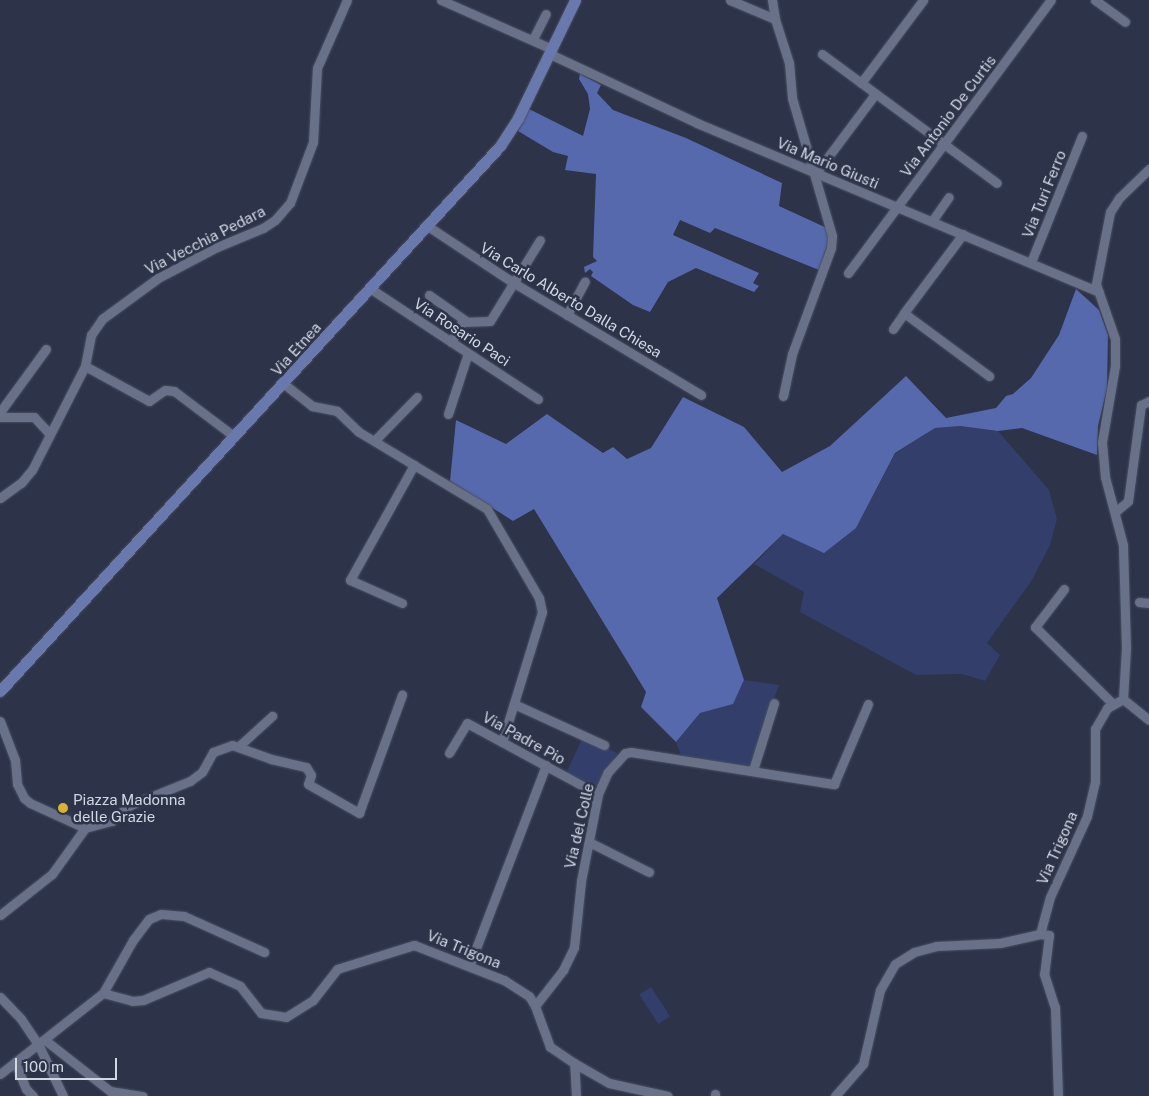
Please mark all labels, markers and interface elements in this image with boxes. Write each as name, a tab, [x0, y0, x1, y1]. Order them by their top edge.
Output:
street label: Via Antonio De Curtis	[896, 52, 1000, 180]
street label: Via Mario Giusti	[774, 133, 882, 193]
street label: Via Turi Ferro	[1018, 147, 1070, 241]
street label: Via Vecchia Pedara	[142, 202, 268, 278]
street label: Via Carlo Alberto Dalla Chiesa	[477, 238, 665, 362]
street label: Via Rosario Paci	[410, 294, 514, 370]
street label: Via Etnea	[267, 319, 325, 379]
street label: Via Padre Pio	[479, 708, 569, 768]
street label: Via del Colle	[560, 782, 598, 870]
place label: Piazza Madonna delle Grazie	[73, 790, 186, 825]
marker: Piazza Madonna delle Grazie	[57, 802, 69, 814]
street label: Via Trigona	[1033, 809, 1081, 887]
street label: Via Trigona	[424, 926, 504, 972]
scale bar	[18, 1048, 120, 1080]
text: 100 m	[23, 1058, 64, 1075]

